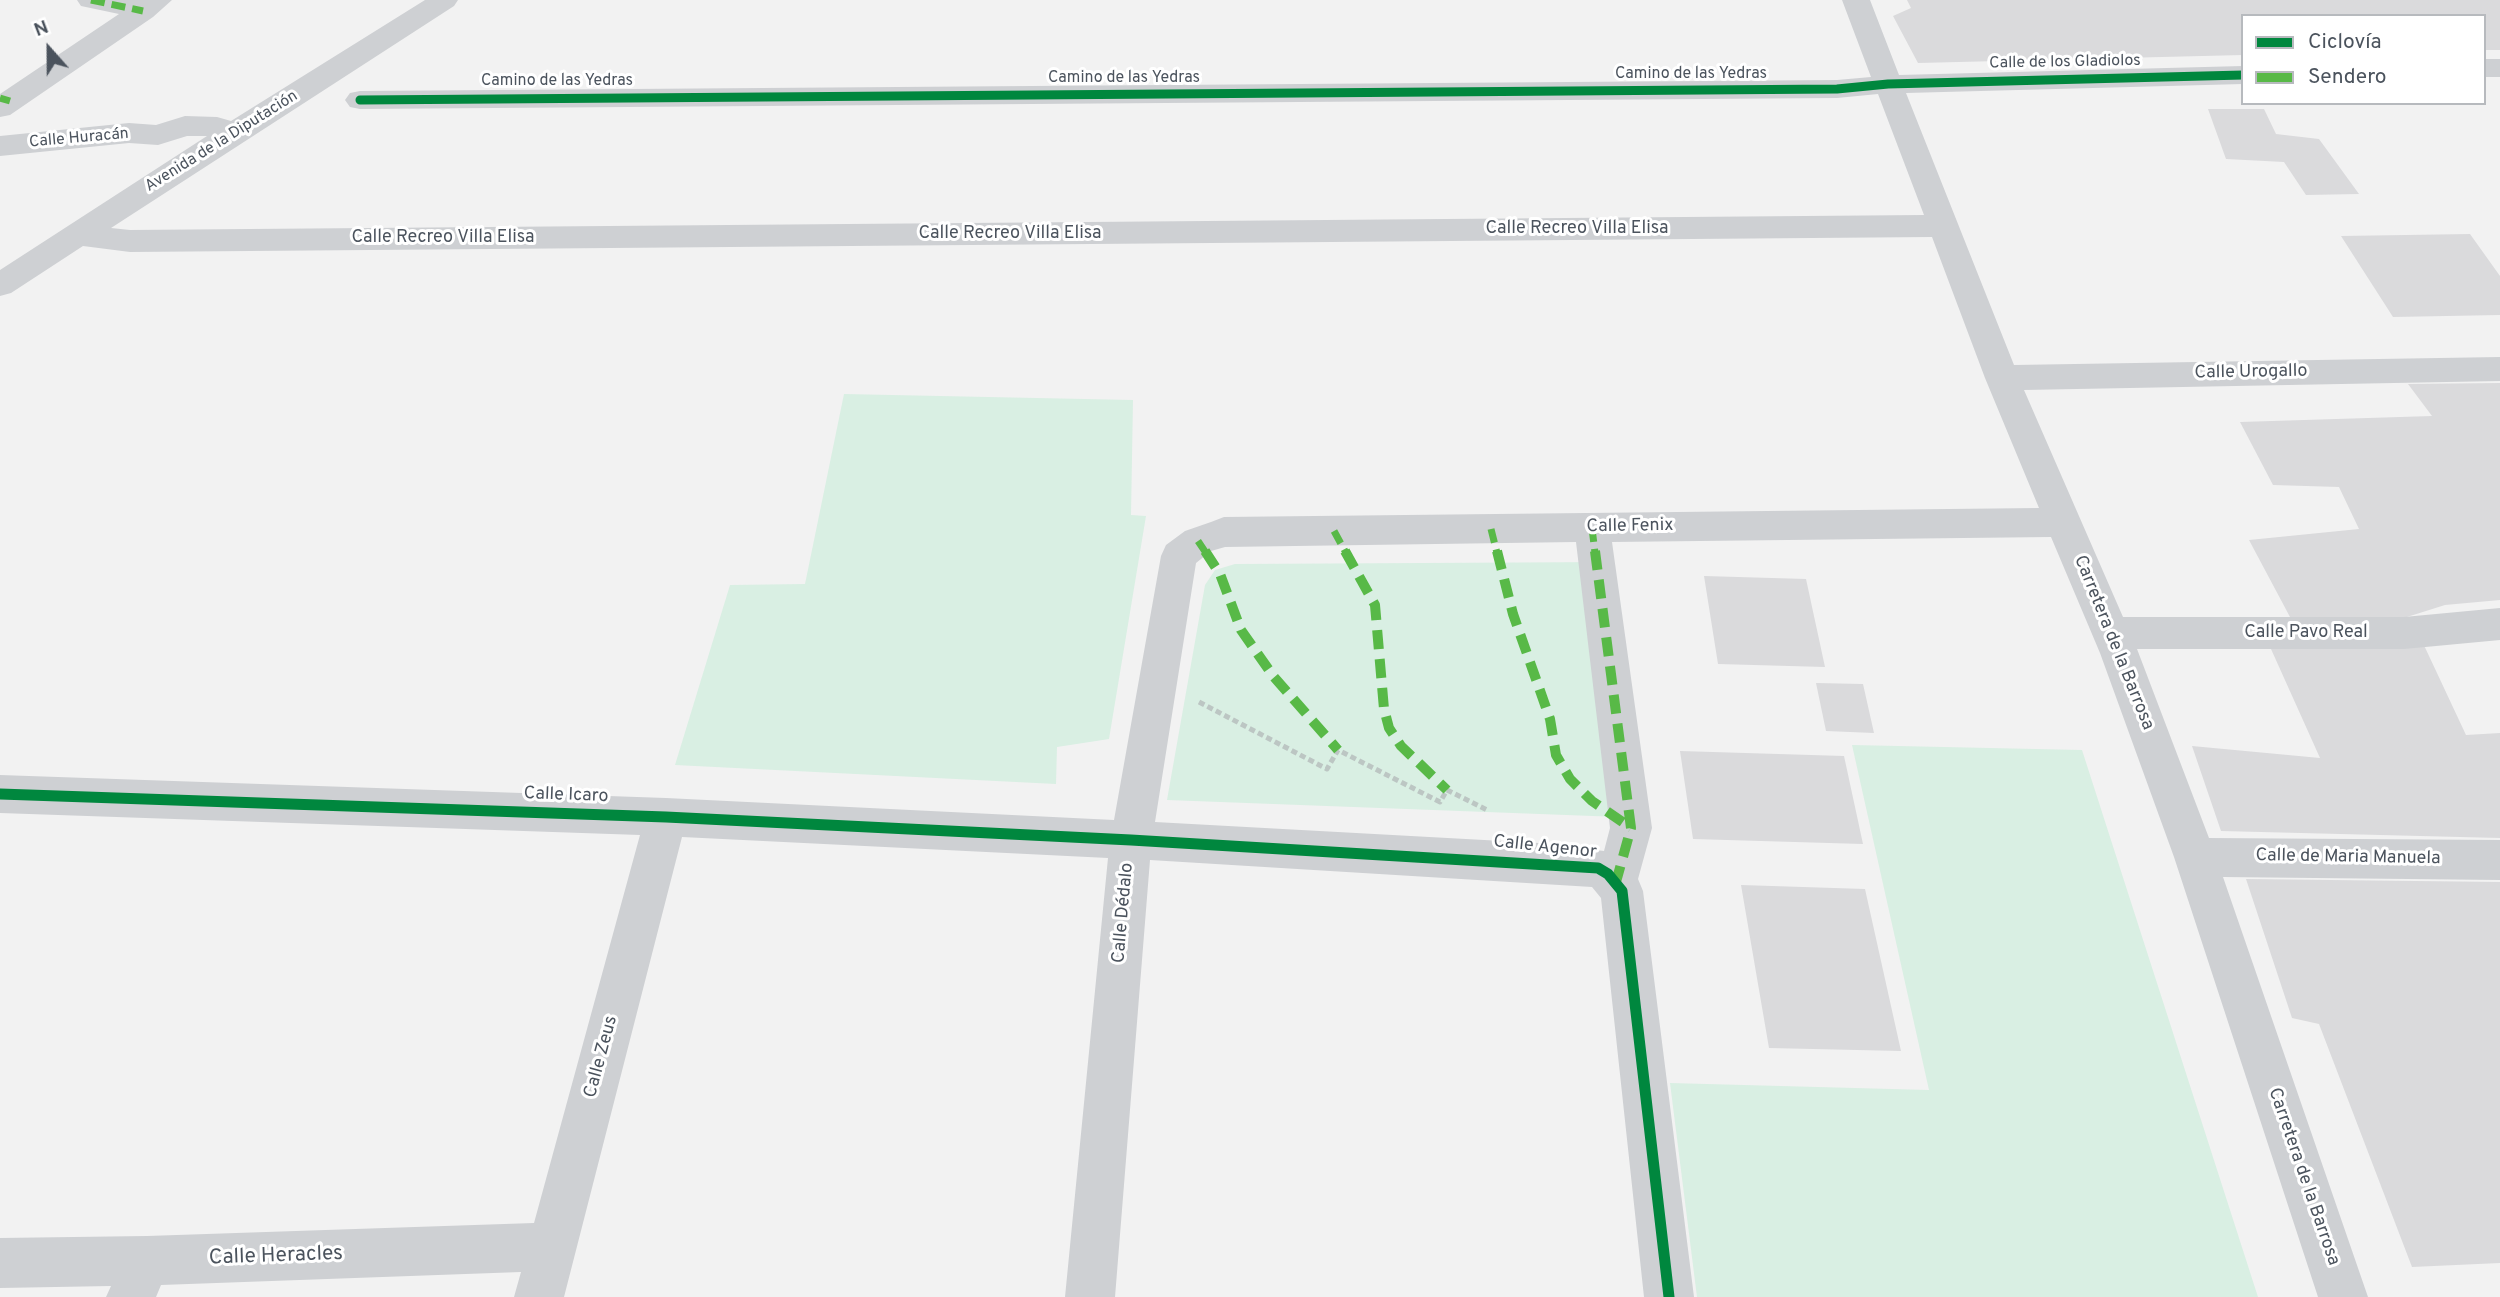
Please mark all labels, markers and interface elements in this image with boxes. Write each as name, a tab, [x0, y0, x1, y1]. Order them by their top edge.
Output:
north arrow	[14, 14, 84, 84]
legend	[2241, 14, 2486, 105]
text: N	[31, 16, 52, 43]
text: Ciclovía	[2308, 29, 2382, 56]
street label: Calle de los Gladiolos	[1989, 52, 2141, 74]
text: Sendero	[2308, 64, 2387, 91]
street label: Camino de las Yedras	[1615, 65, 1767, 85]
street label: Camino de las Yedras	[1048, 69, 1200, 89]
street label: Camino de las Yedras	[481, 72, 633, 92]
street label: Avenida de la Diputación	[142, 87, 302, 197]
street label: Calle Huracán	[28, 125, 130, 153]
street label: Calle Recreo Villa Elisa	[1485, 218, 1669, 240]
street label: Calle Recreo Villa Elisa	[918, 223, 1102, 245]
street label: Calle Recreo Villa Elisa	[351, 227, 535, 249]
street label: Calle Urogallo	[2194, 361, 2308, 385]
street label: Calle Fenix	[1586, 515, 1674, 539]
street label: Carretera de la Barrosa	[2068, 553, 2158, 733]
street label: Calle Pavo Real	[2244, 622, 2368, 644]
street label: Calle Icaro	[523, 784, 609, 808]
street label: Calle Agenor	[1492, 832, 1598, 864]
street label: Calle de Maria Manuela	[2255, 846, 2441, 870]
street label: Calle Dédalo	[1109, 862, 1139, 964]
street label: Calle Zeus	[581, 1014, 623, 1100]
street label: Carretera de la Barrosa	[2262, 1085, 2344, 1269]
street label: Calle Heracles	[209, 1242, 343, 1272]

